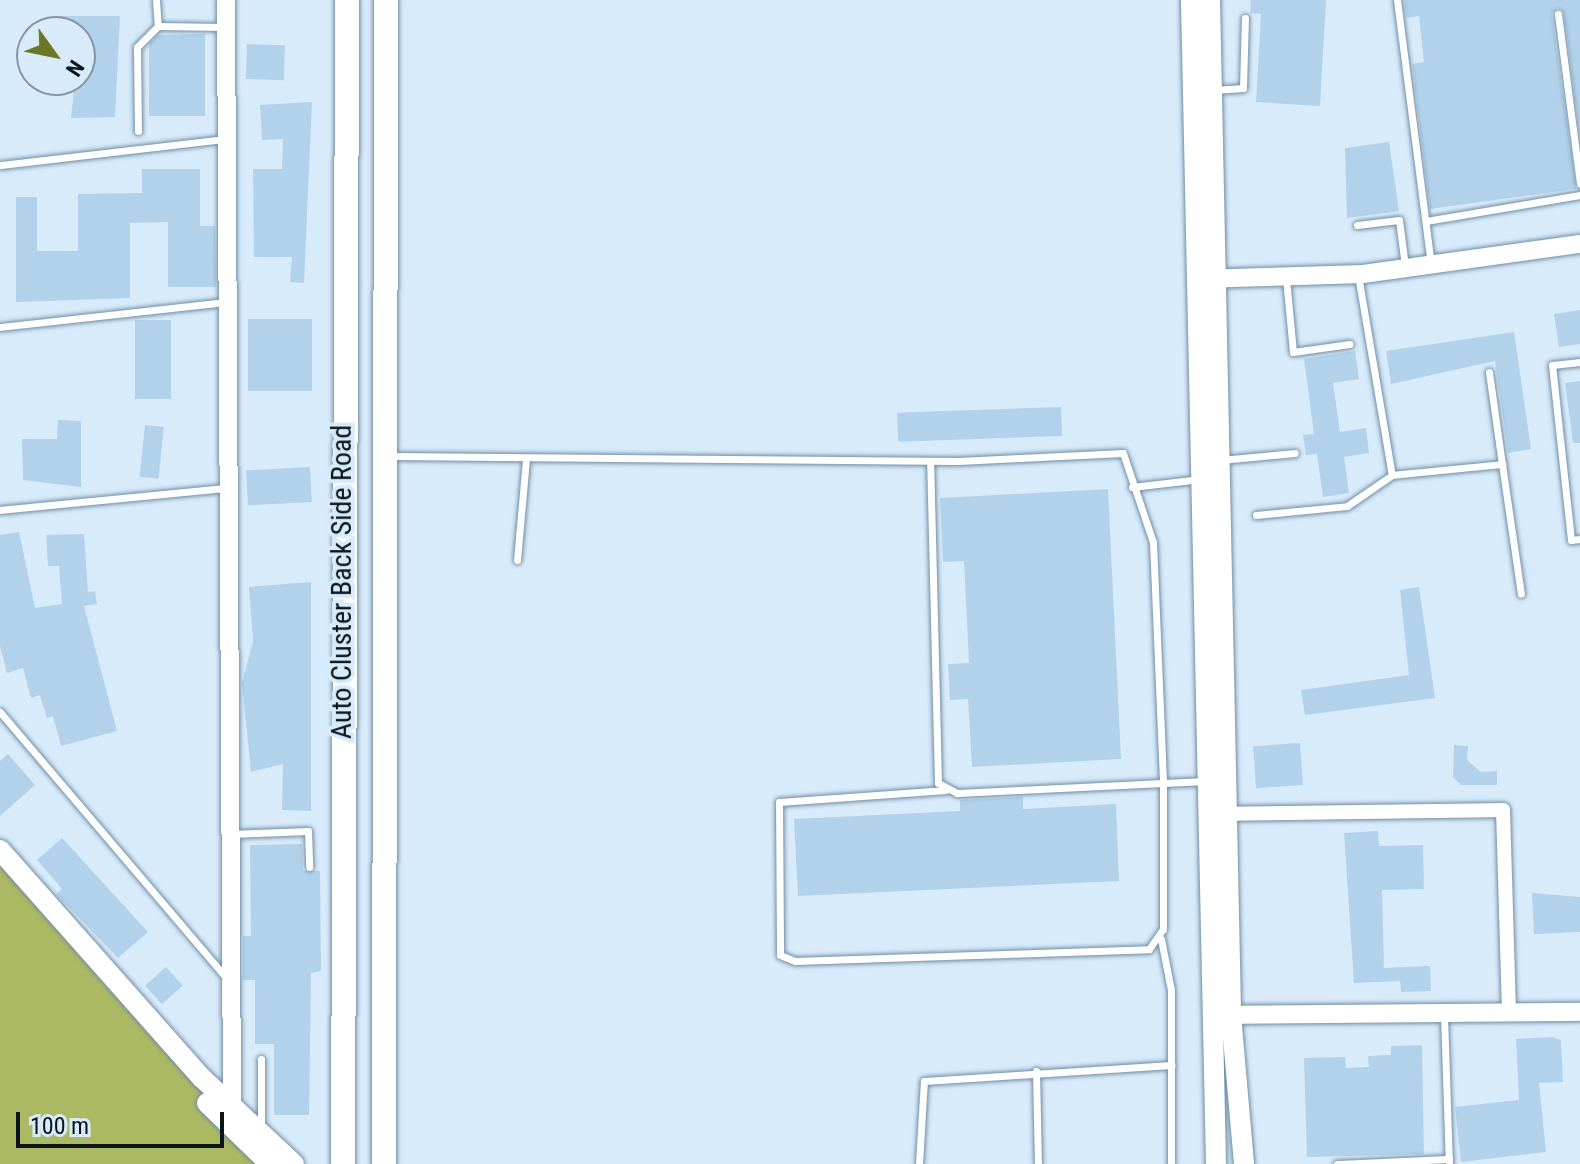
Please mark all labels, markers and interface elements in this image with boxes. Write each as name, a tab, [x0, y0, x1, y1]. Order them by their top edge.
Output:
north arrow	[16, 16, 96, 96]
text: N	[61, 56, 89, 81]
street label: Auto Cluster Back Side Road	[325, 425, 359, 739]
scale bar	[20, 1096, 228, 1146]
text: 100 m	[30, 1112, 89, 1140]

